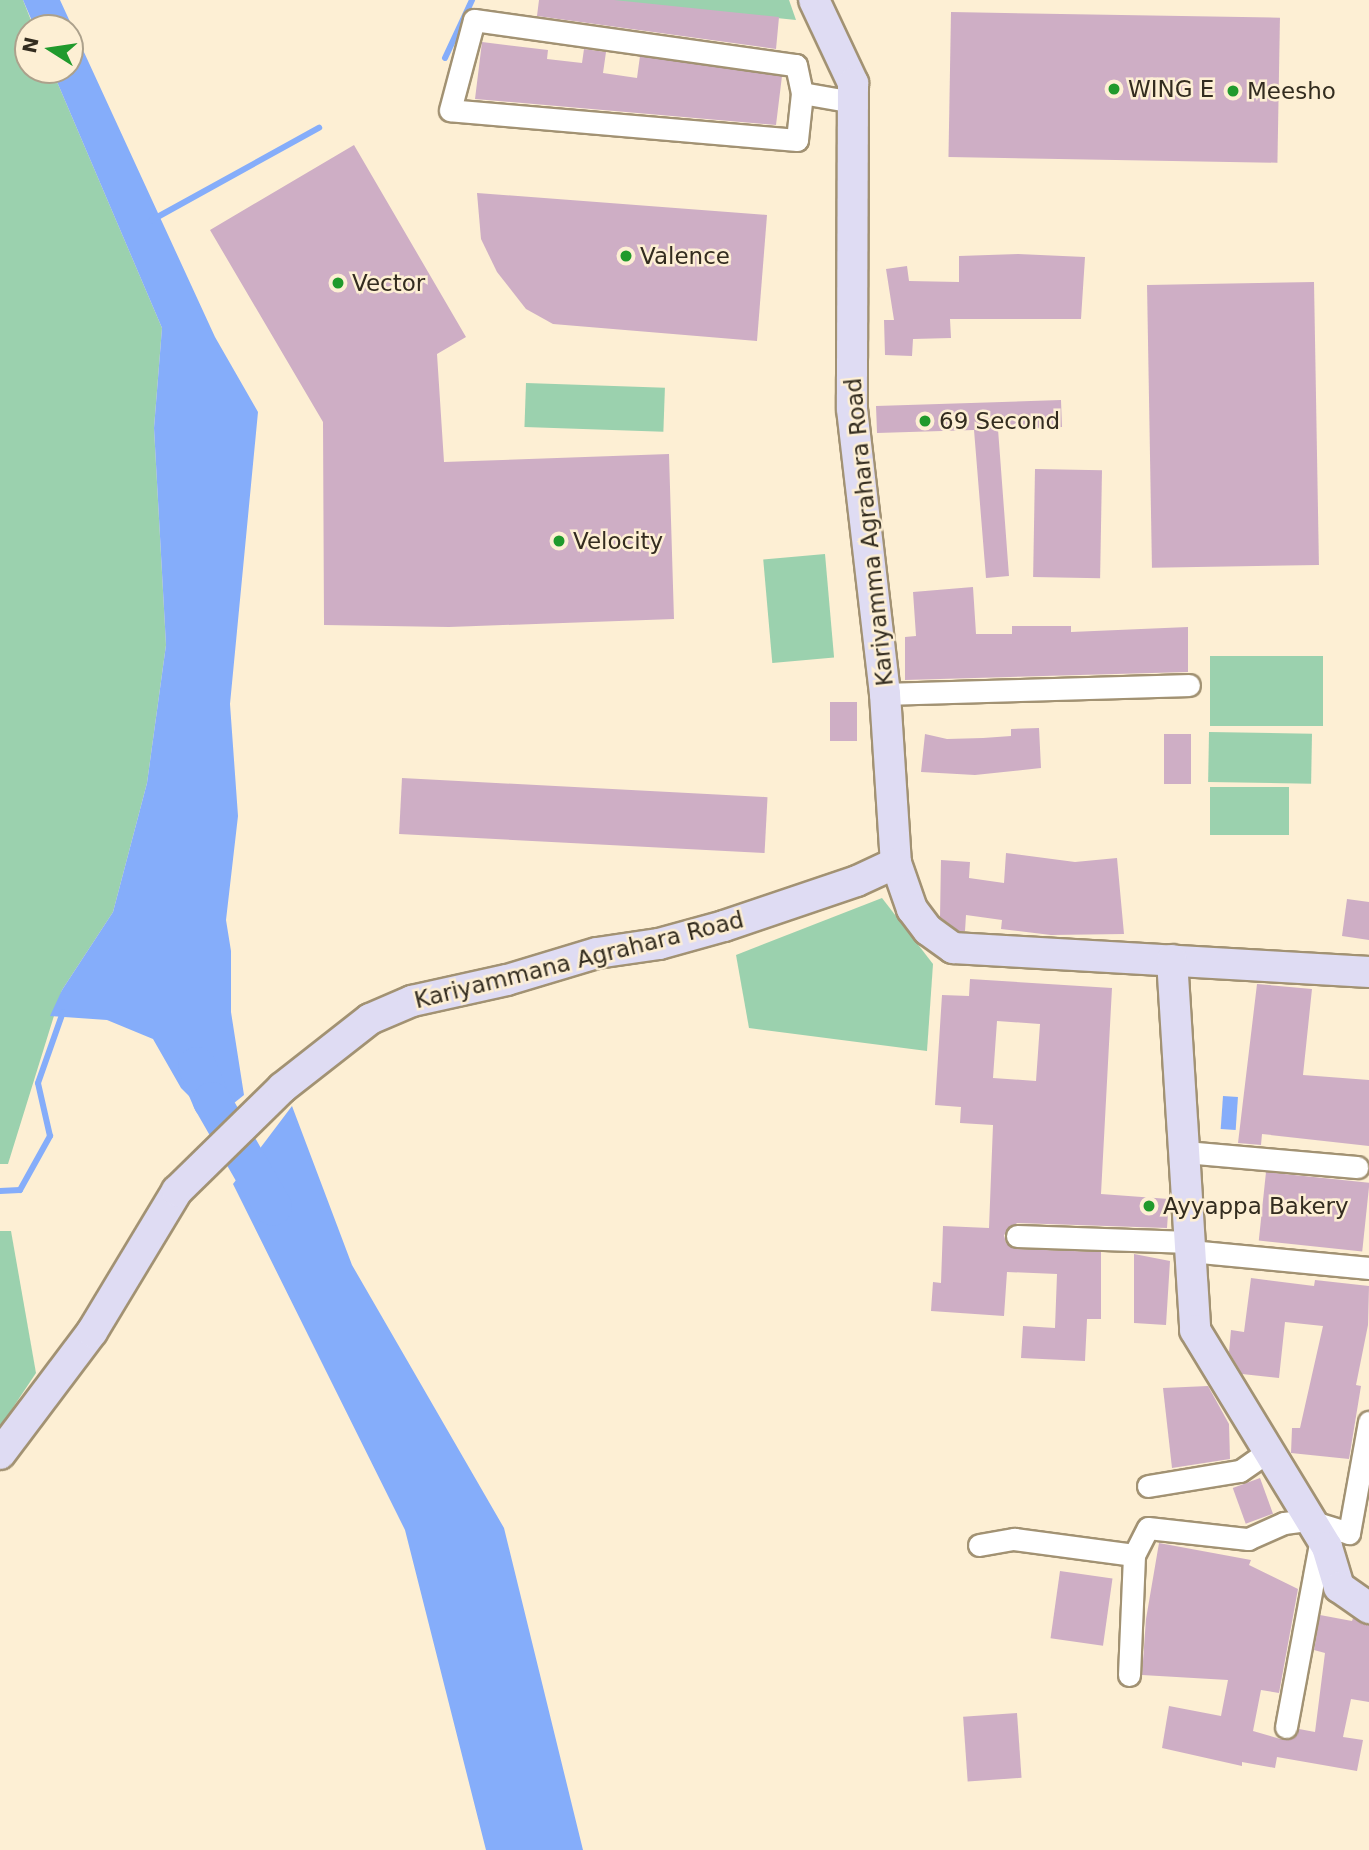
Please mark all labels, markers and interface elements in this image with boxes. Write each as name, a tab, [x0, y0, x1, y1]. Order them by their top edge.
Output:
north arrow	[14, 14, 84, 84]
text: N	[18, 35, 43, 55]
place label: WING E	[1128, 75, 1214, 103]
place label: Meesho	[1247, 77, 1336, 105]
marker: WING E	[1106, 81, 1122, 97]
marker: Meesho	[1225, 83, 1241, 99]
place label: Valence	[640, 242, 730, 270]
marker: Valence	[618, 248, 634, 264]
place label: Vector	[352, 269, 425, 297]
marker: Vector	[330, 275, 346, 291]
street label: Kariyamma Agrahara Road	[839, 377, 899, 687]
place label: 69 Second	[939, 407, 1060, 435]
marker: 69 Second	[917, 413, 933, 429]
place label: Velocity	[573, 527, 663, 555]
marker: Velocity	[551, 533, 567, 549]
street label: Kariyammana Agrahara Road	[412, 906, 746, 1014]
place label: Ayyappa Bakery	[1163, 1192, 1349, 1220]
marker: Ayyappa Bakery	[1141, 1198, 1157, 1214]

